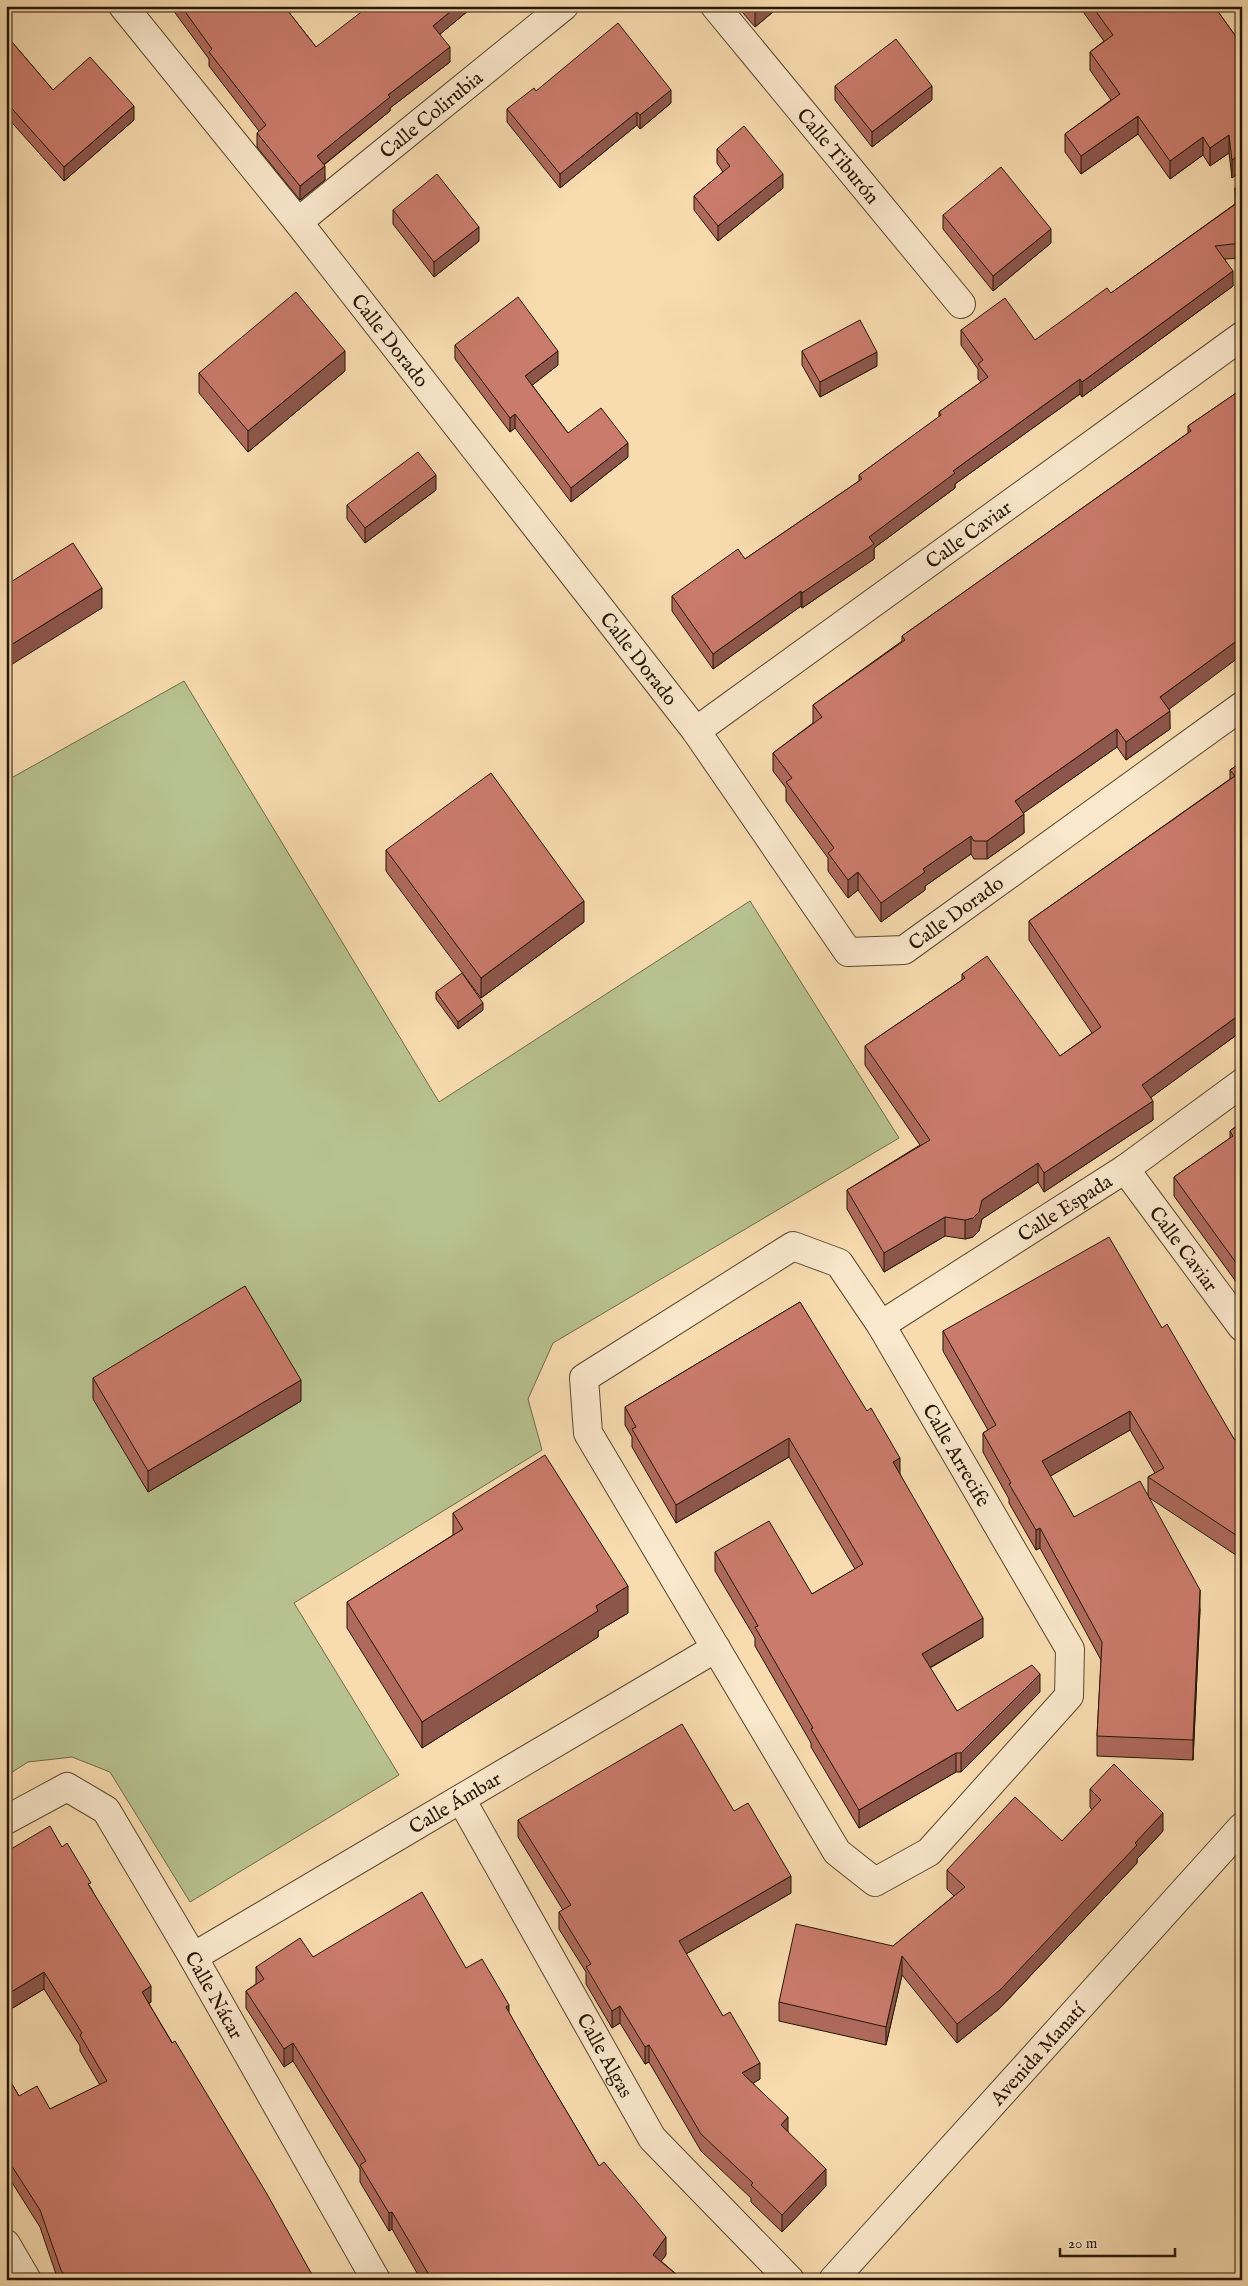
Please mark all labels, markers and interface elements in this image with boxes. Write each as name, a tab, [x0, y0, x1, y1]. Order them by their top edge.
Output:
street label: Calle Colirubia	[375, 66, 489, 165]
street label: Calle Tiburón	[790, 104, 884, 210]
street label: Calle Dorado	[345, 289, 434, 393]
street label: Calle Caviar	[921, 495, 1018, 575]
street label: Calle Dorado	[594, 608, 682, 711]
street label: Calle Dorado	[904, 871, 1009, 957]
street label: Calle Espada	[1014, 1169, 1118, 1248]
street label: Calle Caviar	[1143, 1202, 1223, 1298]
street label: Calle Arrecife	[916, 1400, 995, 1512]
street label: Calle Ámbar	[405, 1766, 507, 1841]
street label: Calle Nácar	[178, 1947, 248, 2045]
street label: Avenida Manatí	[985, 1997, 1092, 2112]
street label: Calle Algas	[570, 2009, 638, 2102]
scale bar	[1060, 2226, 1176, 2258]
text: 20 m	[1068, 2234, 1098, 2253]

